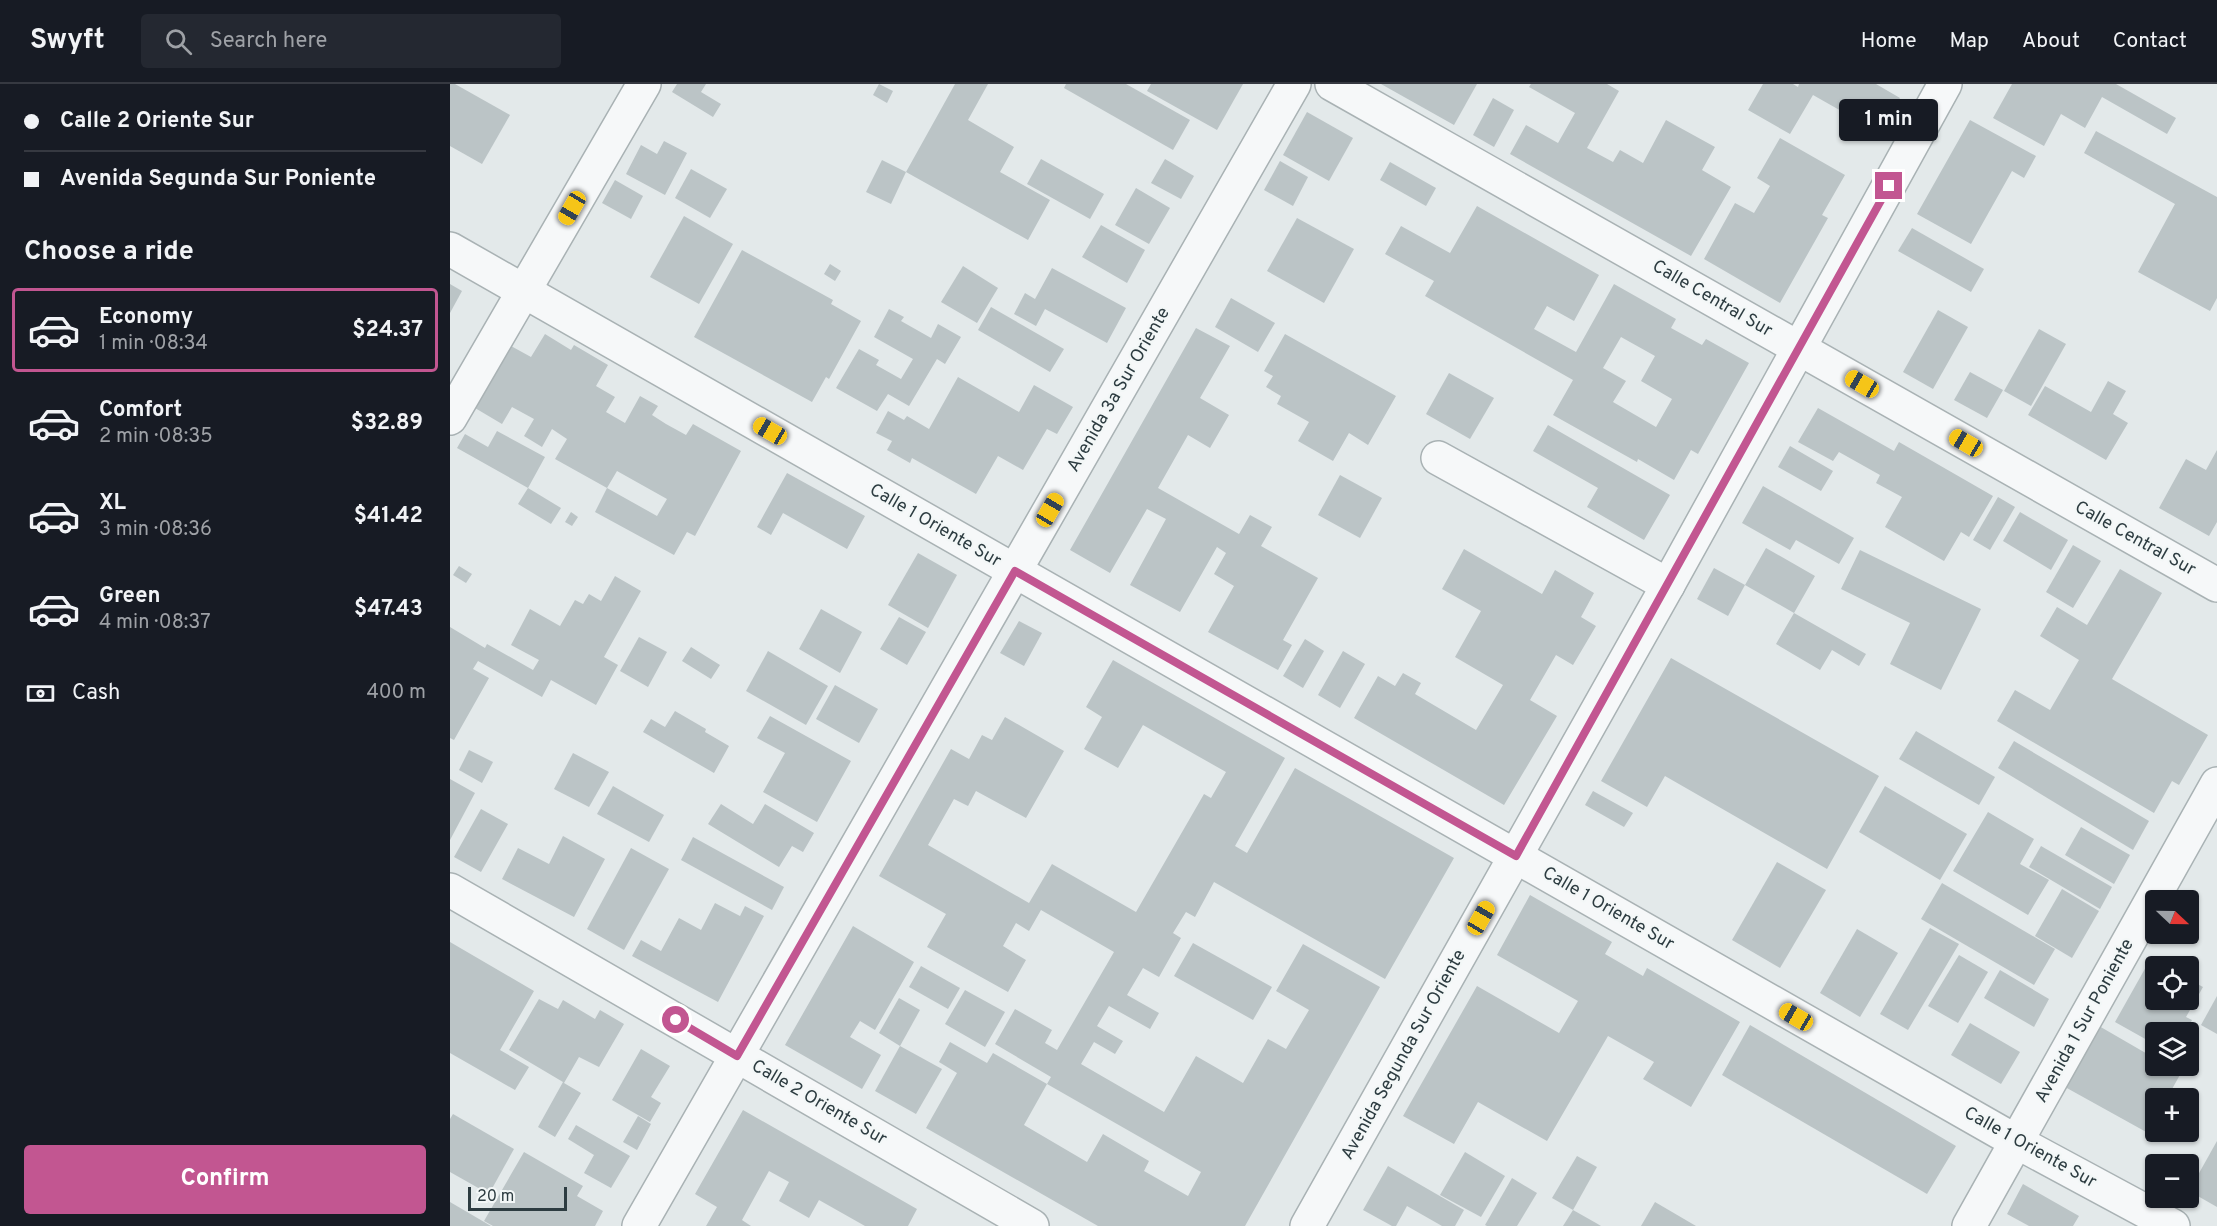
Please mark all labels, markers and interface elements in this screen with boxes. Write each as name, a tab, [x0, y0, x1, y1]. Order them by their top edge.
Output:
search box	[141, 14, 561, 68]
text: Swyft	[30, 23, 105, 59]
icon: search	[162, 25, 195, 58]
text: Search here	[210, 28, 327, 55]
text: Home	[1861, 28, 1917, 55]
text: Map	[1950, 28, 1989, 55]
text: About	[2022, 28, 2080, 55]
text: Contact	[2113, 28, 2187, 55]
callout: 1 min	[1840, 99, 1938, 141]
text: 1 min	[1864, 107, 1913, 133]
text: Calle 2 Oriente Sur	[60, 108, 254, 135]
text: Avenida Segunda Sur Poniente	[60, 166, 376, 193]
route end	[1875, 172, 1902, 199]
car	[555, 188, 589, 228]
text: Choose a ride	[24, 235, 194, 269]
street label: Calle Central Sur	[1648, 255, 1776, 343]
icon: car	[27, 303, 81, 357]
street label: Avenida 3a Sur Oriente	[1062, 303, 1176, 477]
text: Economy	[99, 304, 193, 331]
text: $24.37	[352, 317, 423, 344]
text: 1 min · 08:34	[99, 331, 208, 357]
car	[1842, 367, 1882, 401]
icon: car	[27, 396, 81, 450]
text: Comfort	[99, 397, 182, 424]
text: $32.89	[351, 410, 423, 437]
car	[750, 414, 790, 448]
text: 2 min · 08:35	[99, 424, 213, 450]
car	[1946, 426, 1986, 460]
street label: Calle 1 Oriente Sur	[865, 479, 1005, 573]
icon: car	[27, 489, 81, 543]
text: XL	[99, 490, 126, 517]
car	[1033, 490, 1067, 530]
street label: Calle Central Sur	[2070, 496, 2200, 582]
text: $41.42	[354, 503, 423, 530]
text: 3 min · 08:36	[99, 517, 212, 543]
icon: car	[27, 582, 81, 636]
text: Green	[99, 583, 161, 610]
text: $47.43	[354, 596, 423, 623]
text: 4 min · 08:37	[99, 610, 211, 636]
icon: cash	[24, 677, 57, 710]
text: Cash	[72, 680, 121, 707]
text: 400 m	[366, 680, 426, 706]
street label: Calle 1 Oriente Sur	[1538, 862, 1678, 956]
north arrow	[2145, 890, 2199, 944]
map controls	[2145, 890, 2199, 1208]
car	[1464, 898, 1498, 938]
street label: Avenida 1 Sur Poniente	[2030, 935, 2140, 1107]
street label: Avenida Segunda Sur Oriente	[1337, 946, 1471, 1164]
button: locate	[2145, 956, 2199, 1010]
car	[1776, 1000, 1816, 1034]
route start	[662, 1006, 689, 1033]
button: layers	[2145, 1022, 2199, 1076]
street label: Calle 2 Oriente Sur	[747, 1055, 891, 1151]
button: +	[2145, 1088, 2199, 1142]
street label: Calle 1 Oriente Sur	[1960, 1102, 2100, 1194]
button: Confirm	[24, 1145, 426, 1214]
button: −	[2145, 1154, 2199, 1208]
scale bar	[468, 1184, 567, 1212]
text: 20 m	[477, 1187, 514, 1207]

